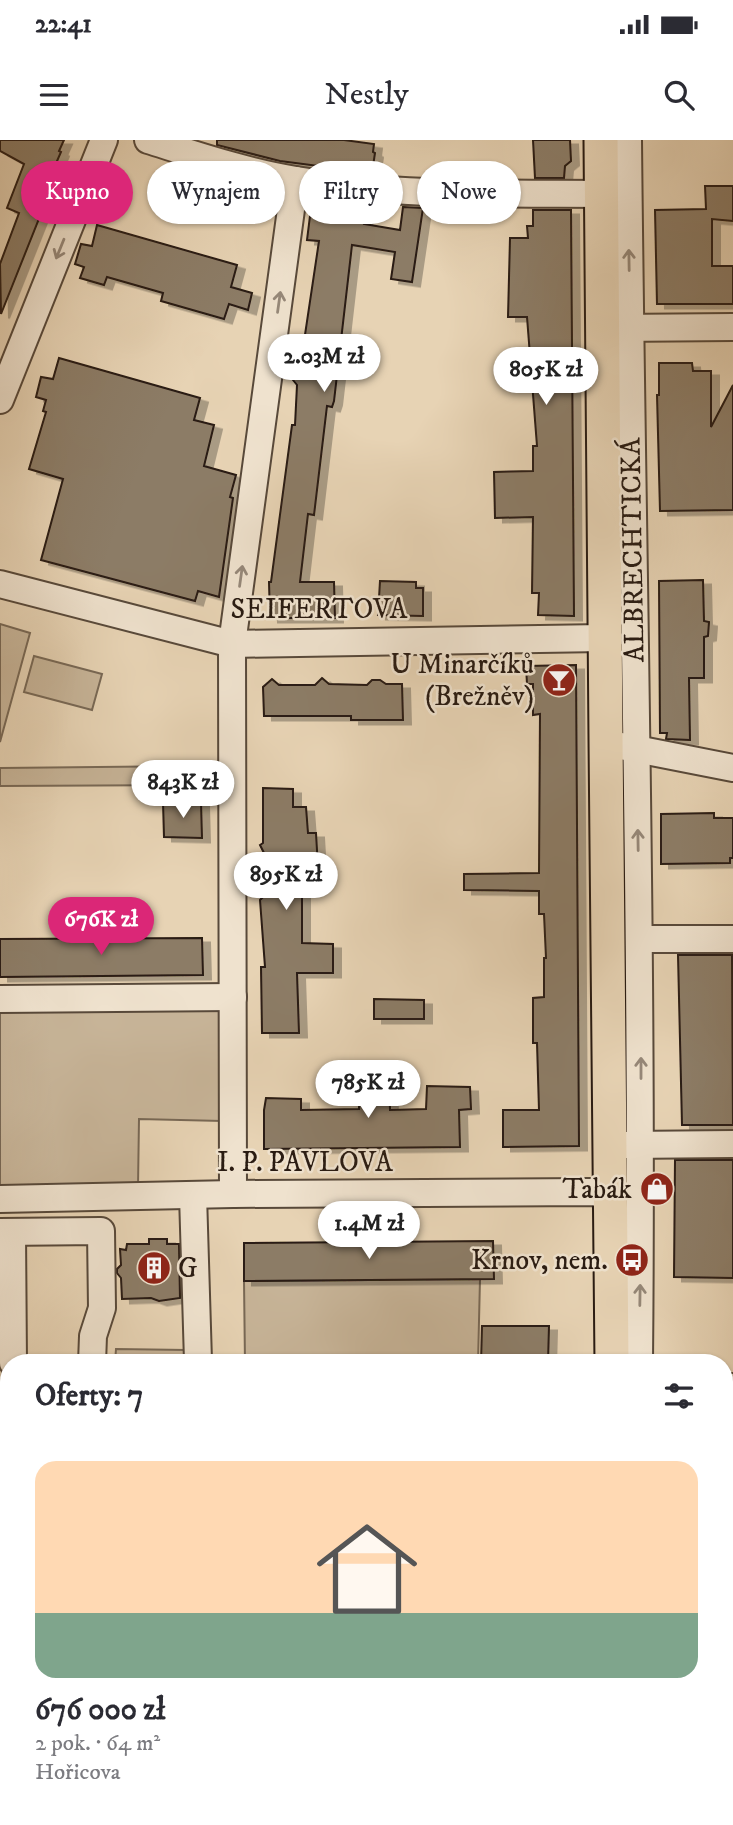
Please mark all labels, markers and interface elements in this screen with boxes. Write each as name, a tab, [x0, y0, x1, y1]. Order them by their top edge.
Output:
text: 22:41	[35, 8, 92, 41]
text: Nestly	[324, 75, 409, 115]
icon: menu	[35, 76, 73, 114]
icon: search	[660, 76, 698, 114]
chip: Kupno	[21, 161, 133, 224]
chip: Wynajem	[147, 161, 285, 224]
chip: Filtry	[299, 161, 403, 224]
chip: Nowe	[417, 161, 521, 224]
one-way arrow	[53, 238, 66, 259]
one-way arrow	[623, 249, 636, 272]
one-way arrow	[272, 292, 285, 314]
pin: 2.03M zł	[252, 334, 396, 394]
text: 2.03M zł	[284, 342, 364, 371]
pin: 805K zł	[481, 348, 611, 407]
text: 805K zł	[509, 355, 583, 384]
street label: ALBRECHTICKÁ	[613, 436, 652, 663]
one-way arrow	[235, 566, 248, 588]
street label: SEIFERTOVA	[231, 592, 409, 627]
place label: U Minarčíků (Brežněv)	[390, 647, 534, 714]
bar icon: U Minarčíků (Brežněv)	[540, 661, 578, 699]
pin: 843K zł	[118, 760, 248, 820]
text: 843K zł	[147, 768, 219, 797]
one-way arrow	[631, 829, 645, 852]
pin: 895K zł	[221, 852, 351, 912]
text: 895K zł	[250, 860, 322, 889]
pin: 676K zł	[36, 898, 166, 957]
text: 676K zł	[64, 905, 138, 934]
one-way arrow	[634, 1056, 648, 1079]
pin: 785K zł	[303, 1060, 433, 1120]
text: 785K zł	[331, 1068, 405, 1097]
street label: I. P. PAVLOVA	[217, 1145, 394, 1180]
shop icon: Tabák	[638, 1170, 676, 1208]
place label: Tabák	[563, 1172, 632, 1207]
pin: 1.4M zł	[304, 1202, 434, 1261]
text: 1.4M zł	[334, 1209, 404, 1238]
bus stop icon: Krnov, nem.	[613, 1241, 651, 1279]
place label: Krnov, nem.	[471, 1243, 608, 1278]
building icon: G	[135, 1249, 173, 1287]
place label: G	[178, 1251, 198, 1286]
one-way arrow	[633, 1284, 647, 1307]
icon: filters	[660, 1377, 698, 1415]
text: Oferty: 7	[35, 1378, 143, 1415]
icon: home	[304, 1506, 430, 1632]
text: 676 000 zł	[35, 1692, 165, 1729]
text: 2 pok. · 64 m²	[35, 1729, 160, 1758]
text: Hořicova	[35, 1758, 121, 1787]

